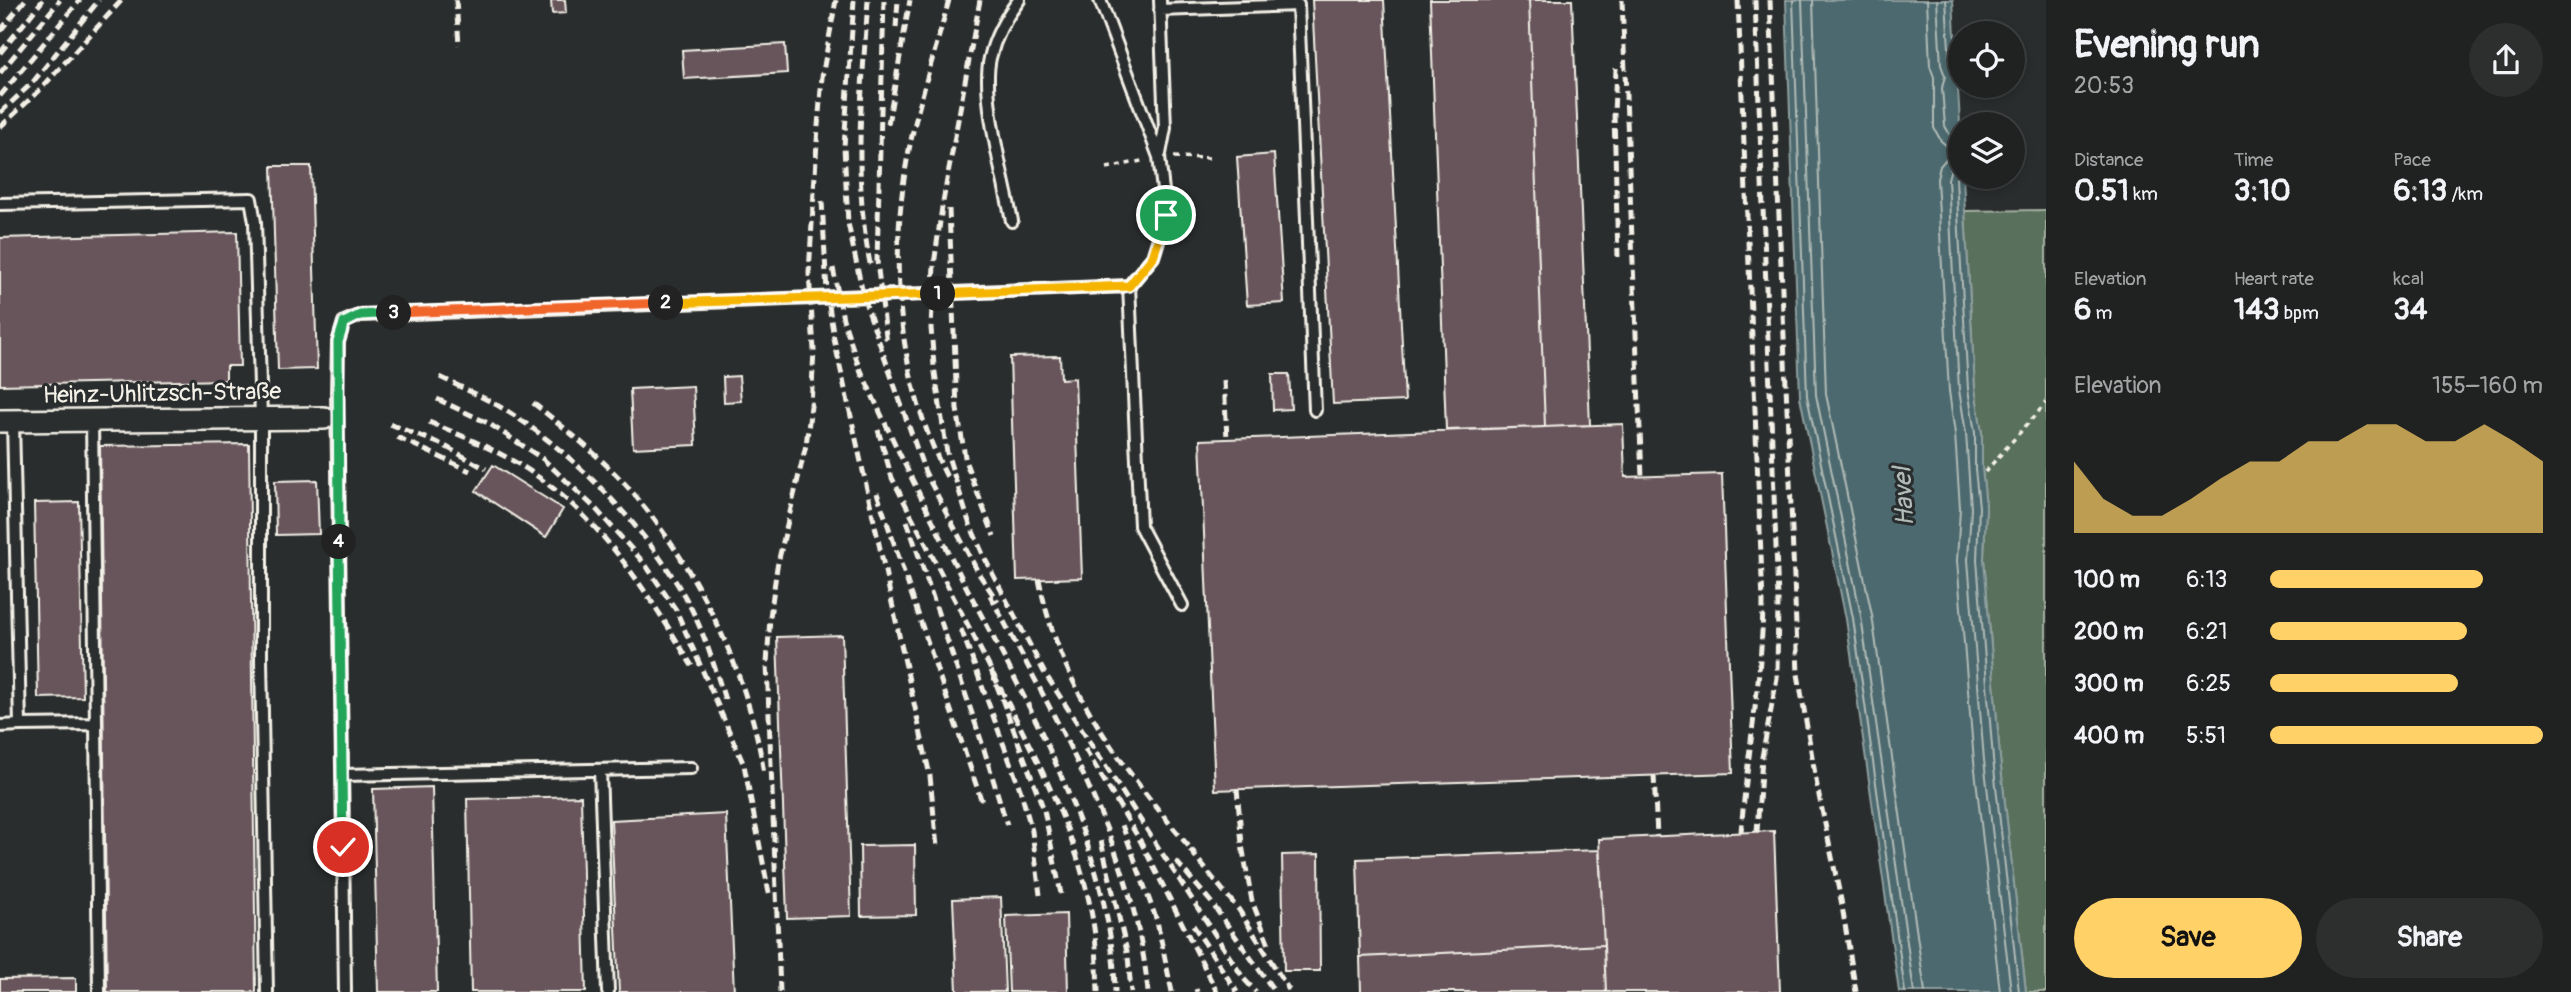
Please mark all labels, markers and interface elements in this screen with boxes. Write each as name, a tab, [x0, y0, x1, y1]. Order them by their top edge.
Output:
map controls	[1948, 21, 2025, 189]
button: locate	[1948, 21, 2025, 98]
text: Evening run	[2074, 21, 2260, 69]
button: share	[2469, 23, 2543, 97]
text: 20:53	[2074, 71, 2134, 100]
button: layers	[1948, 112, 2025, 189]
text: Distance	[2074, 148, 2143, 172]
text: Time	[2234, 148, 2273, 172]
text: Pace	[2393, 148, 2431, 172]
text: 0.51	[2074, 172, 2129, 209]
text: 3:10	[2234, 172, 2291, 209]
text: 6:13	[2393, 172, 2447, 209]
text: km	[2129, 182, 2158, 206]
text: /km	[2447, 182, 2483, 206]
pin	[1136, 185, 1196, 245]
icon: arrive	[1147, 196, 1185, 234]
text: Elevation	[2074, 267, 2146, 291]
text: Heart rate	[2234, 267, 2314, 291]
text: kcal	[2393, 267, 2424, 291]
pin: 1	[920, 276, 956, 312]
text: 1	[934, 281, 941, 305]
pin: 2	[648, 286, 684, 320]
text: 2	[660, 290, 671, 314]
text: 6	[2074, 291, 2091, 328]
text: 143	[2234, 291, 2280, 328]
text: 34	[2393, 291, 2427, 328]
pin: 3	[376, 296, 412, 330]
text: 3	[388, 300, 399, 324]
text: m	[2091, 301, 2112, 325]
text: bpm	[2280, 301, 2319, 325]
text: Elevation	[2074, 371, 2162, 400]
text: 155–160 m	[2432, 371, 2543, 400]
street label: Heinz-Uhlitzsch-Straße	[43, 377, 282, 410]
water label: Havel	[1886, 464, 1922, 527]
pin: 4	[322, 524, 356, 560]
text: 4	[333, 529, 344, 553]
text: 100 m	[2074, 565, 2140, 594]
text: 6:13	[2186, 565, 2227, 594]
text: 200 m	[2074, 617, 2144, 646]
text: 6:21	[2186, 617, 2227, 646]
text: 300 m	[2074, 669, 2144, 698]
text: 6:25	[2186, 669, 2231, 698]
text: 400 m	[2074, 721, 2144, 750]
text: 5:51	[2186, 721, 2226, 750]
pin	[313, 817, 373, 877]
icon: check	[324, 828, 362, 866]
button: Save	[2074, 898, 2302, 978]
button: Share	[2316, 898, 2543, 978]

